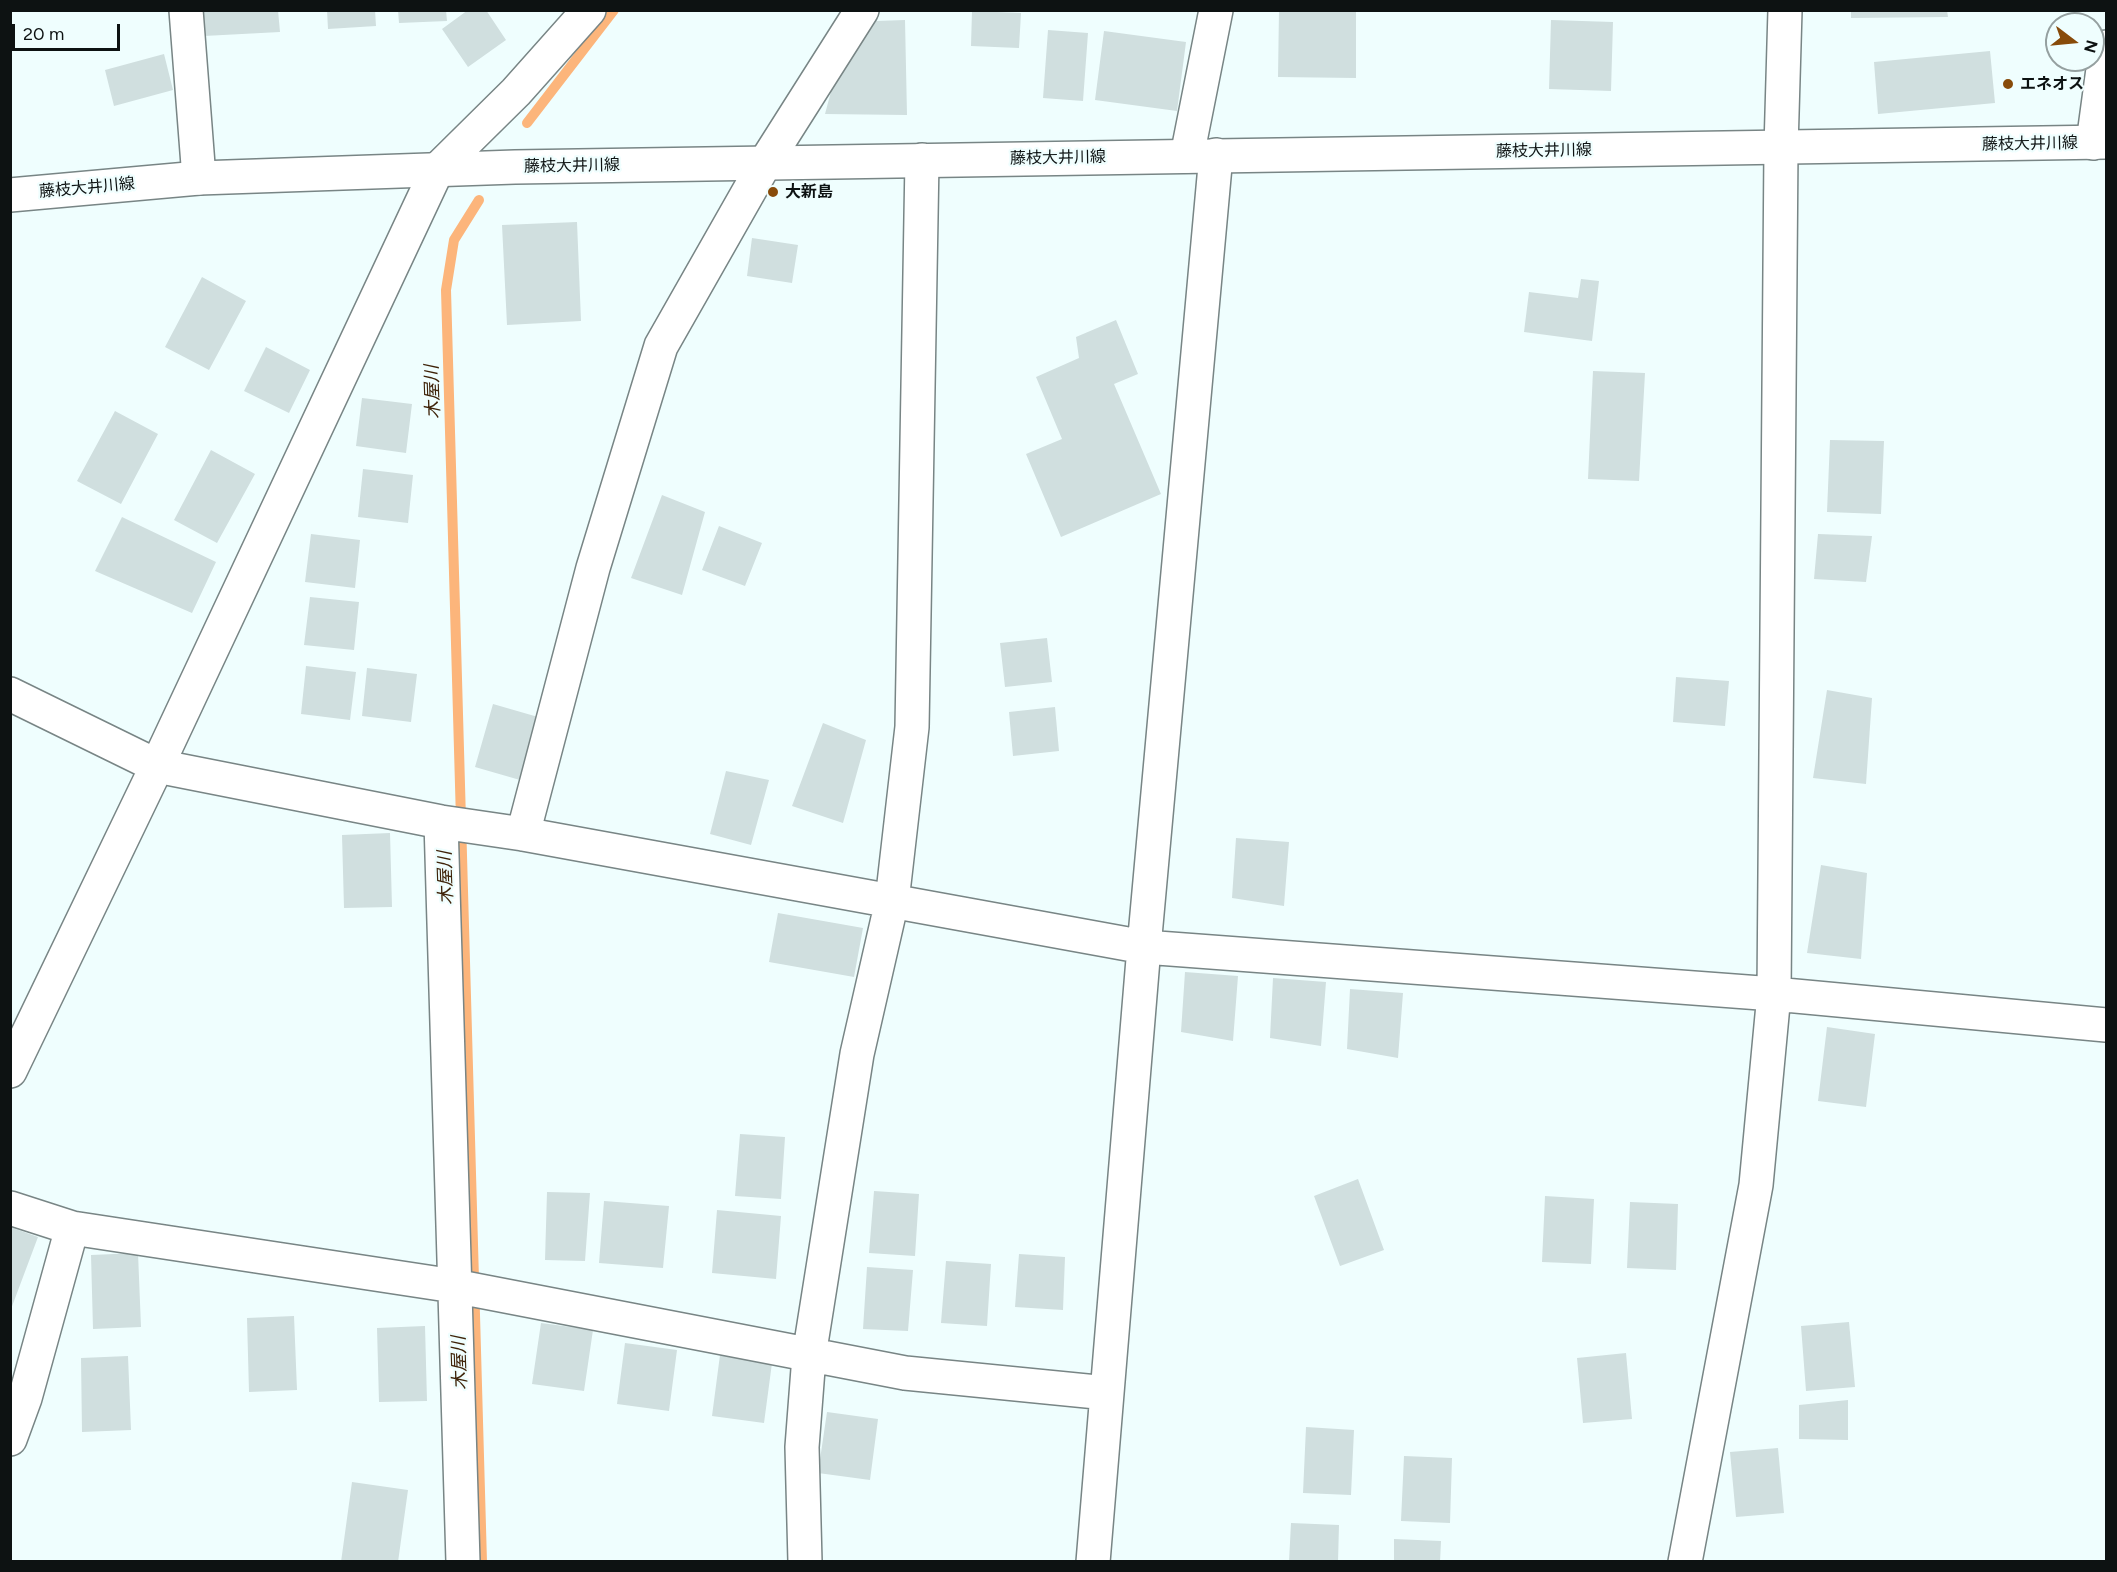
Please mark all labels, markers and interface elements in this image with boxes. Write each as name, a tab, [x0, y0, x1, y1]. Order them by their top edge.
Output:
scale bar	[15, 12, 123, 50]
north arrow	[2045, 12, 2105, 72]
text: 20 m	[23, 23, 64, 45]
text: N	[2080, 38, 2102, 55]
place label: エネオス	[2020, 74, 2084, 94]
marker: エネオス	[2001, 77, 2015, 91]
street label: 藤枝大井川線	[1982, 134, 2078, 154]
street label: 藤枝大井川線	[1496, 141, 1592, 161]
street label: 藤枝大井川線	[1010, 148, 1106, 168]
street label: 藤枝大井川線	[524, 156, 620, 176]
street label: 藤枝大井川線	[38, 174, 136, 202]
place label: 大新島	[785, 182, 833, 202]
marker: 大新島	[766, 185, 780, 199]
water label: 木屋川	[421, 365, 445, 419]
water label: 木屋川	[434, 851, 458, 905]
water label: 木屋川	[448, 1336, 472, 1390]

